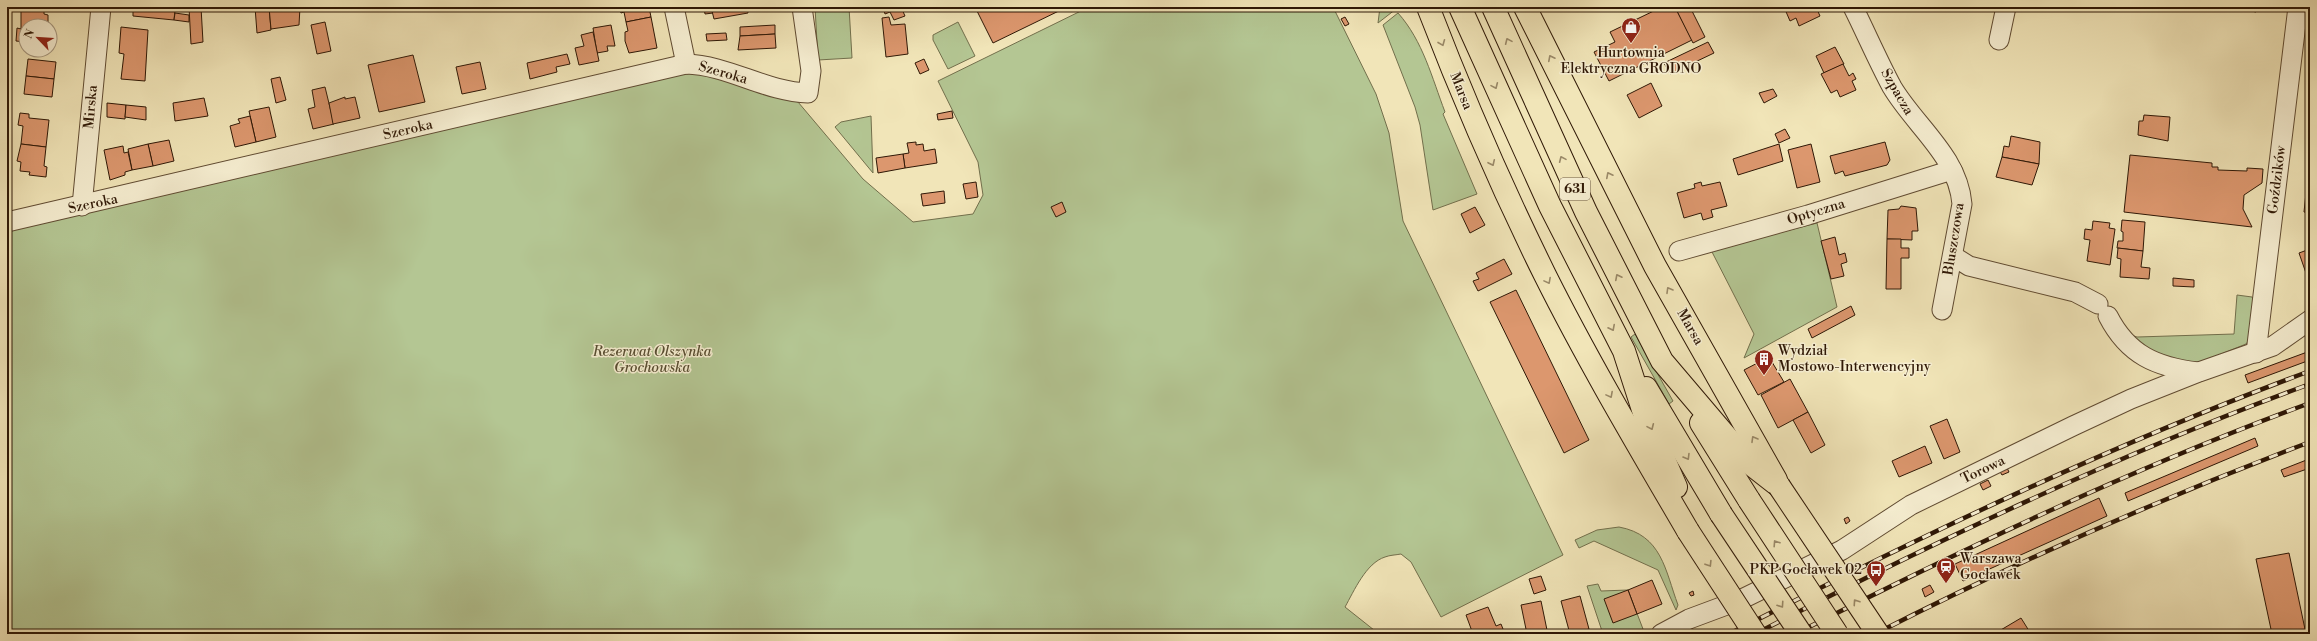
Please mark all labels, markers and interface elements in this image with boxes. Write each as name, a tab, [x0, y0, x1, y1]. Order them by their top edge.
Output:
shop icon: Hurtownia Elektryczna GRODNO	[1620, 16, 1642, 44]
north arrow	[18, 18, 58, 58]
text: N	[22, 27, 38, 41]
one-way arrow	[1505, 38, 1513, 45]
one-way arrow	[1437, 39, 1445, 47]
place label: Hurtownia Elektryczna GRODNO	[1561, 44, 1701, 78]
one-way arrow	[1548, 55, 1556, 63]
street label: Szeroka	[696, 57, 751, 89]
street label: Szpacza	[1877, 65, 1918, 119]
street label: Marsa	[1445, 70, 1477, 113]
one-way arrow	[1490, 82, 1498, 89]
street label: Mirska	[80, 83, 102, 130]
street label: Szeroka	[381, 115, 435, 144]
street label: Goździków	[2264, 144, 2290, 215]
one-way arrow	[1559, 156, 1567, 164]
one-way arrow	[1487, 159, 1495, 166]
one-way arrow	[1606, 171, 1614, 179]
road number: 631	[1560, 178, 1590, 200]
street label: Szeroka	[66, 190, 120, 218]
street label: Optyczna	[1785, 194, 1848, 229]
street label: Bluszczowa	[1939, 201, 1969, 277]
one-way arrow	[1615, 273, 1623, 281]
one-way arrow	[1544, 276, 1551, 284]
one-way arrow	[1666, 287, 1673, 294]
street label: Marsa	[1673, 306, 1708, 349]
one-way arrow	[1608, 324, 1615, 331]
place label: Wydział Mostowo-Interwencyjny	[1777, 342, 1931, 376]
park label: Rezerwat Olszynka Grochowska	[592, 343, 712, 377]
building icon: Wydział Mostowo-Interwencyjny	[1753, 348, 1775, 376]
one-way arrow	[1605, 391, 1613, 398]
one-way arrow	[1646, 424, 1654, 431]
one-way arrow	[1752, 436, 1759, 443]
street label: Torowa	[1958, 451, 2009, 488]
one-way arrow	[1682, 453, 1689, 460]
one-way arrow	[1774, 541, 1781, 548]
place label: Warszawa Gocławek	[1959, 550, 2023, 584]
station icon: Warszawa Gocławek	[1935, 556, 1957, 584]
bus stop icon: PKP Gocławek 02	[1865, 559, 1887, 587]
one-way arrow	[1705, 560, 1712, 567]
place label: PKP Gocławek 02	[1750, 561, 1862, 579]
one-way arrow	[1853, 599, 1861, 606]
one-way arrow	[1776, 601, 1784, 608]

